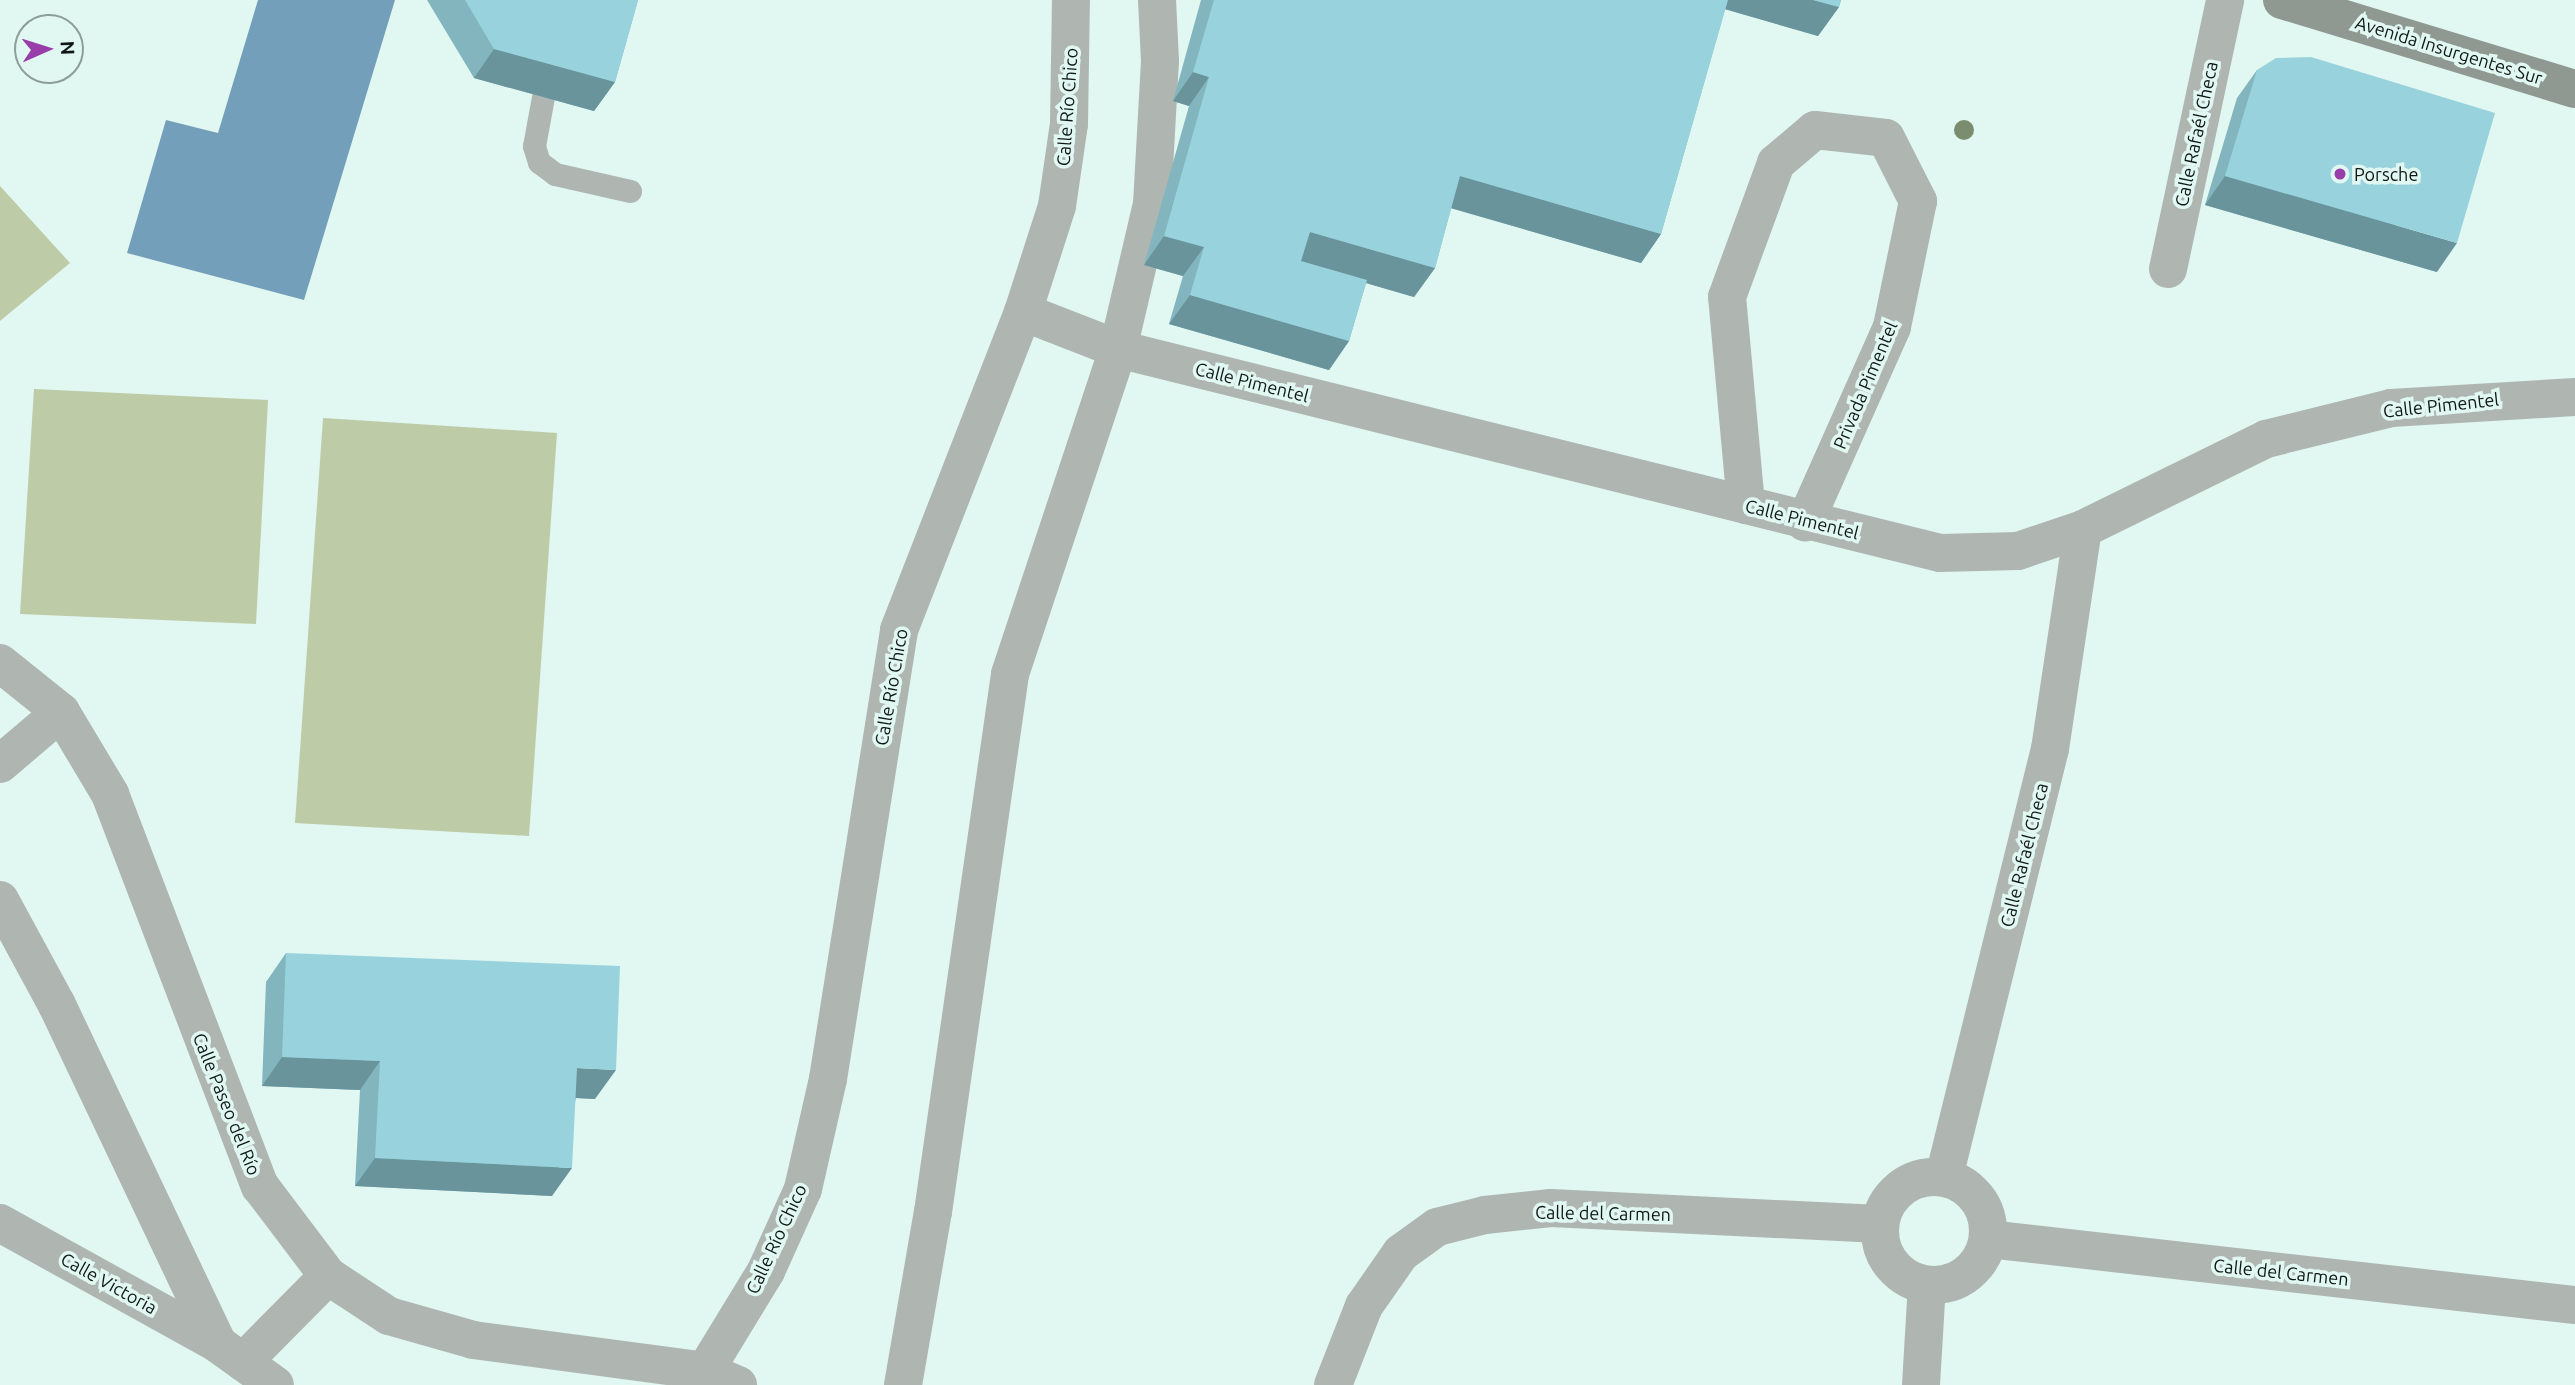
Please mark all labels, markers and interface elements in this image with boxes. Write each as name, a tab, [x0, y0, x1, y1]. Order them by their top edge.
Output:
street label: Avenida Insurgentes Sur	[2353, 11, 2545, 89]
north arrow	[14, 14, 84, 84]
text: N	[57, 40, 79, 56]
street label: Calle Río Chico	[1052, 47, 1082, 167]
street label: Calle Rafaél Checa	[2170, 59, 2222, 209]
place label: Porsche	[2354, 163, 2418, 185]
marker: Porsche	[2332, 166, 2348, 182]
street label: Privada Pimentel	[1828, 318, 1902, 452]
street label: Calle Pimentel	[1193, 357, 1311, 407]
street label: Calle Pimentel	[2382, 388, 2500, 422]
street label: Calle Pimentel	[1743, 494, 1861, 544]
street label: Calle Río Chico	[870, 627, 912, 747]
street label: Calle Rafaél Checa	[1996, 781, 2052, 929]
street label: Calle Paseo del Río	[189, 1030, 265, 1178]
street label: Calle Río Chico	[741, 1181, 811, 1297]
street label: Calle del Carmen	[1535, 1201, 1671, 1225]
street label: Calle Victoria	[57, 1248, 161, 1318]
street label: Calle del Carmen	[2212, 1254, 2350, 1290]

